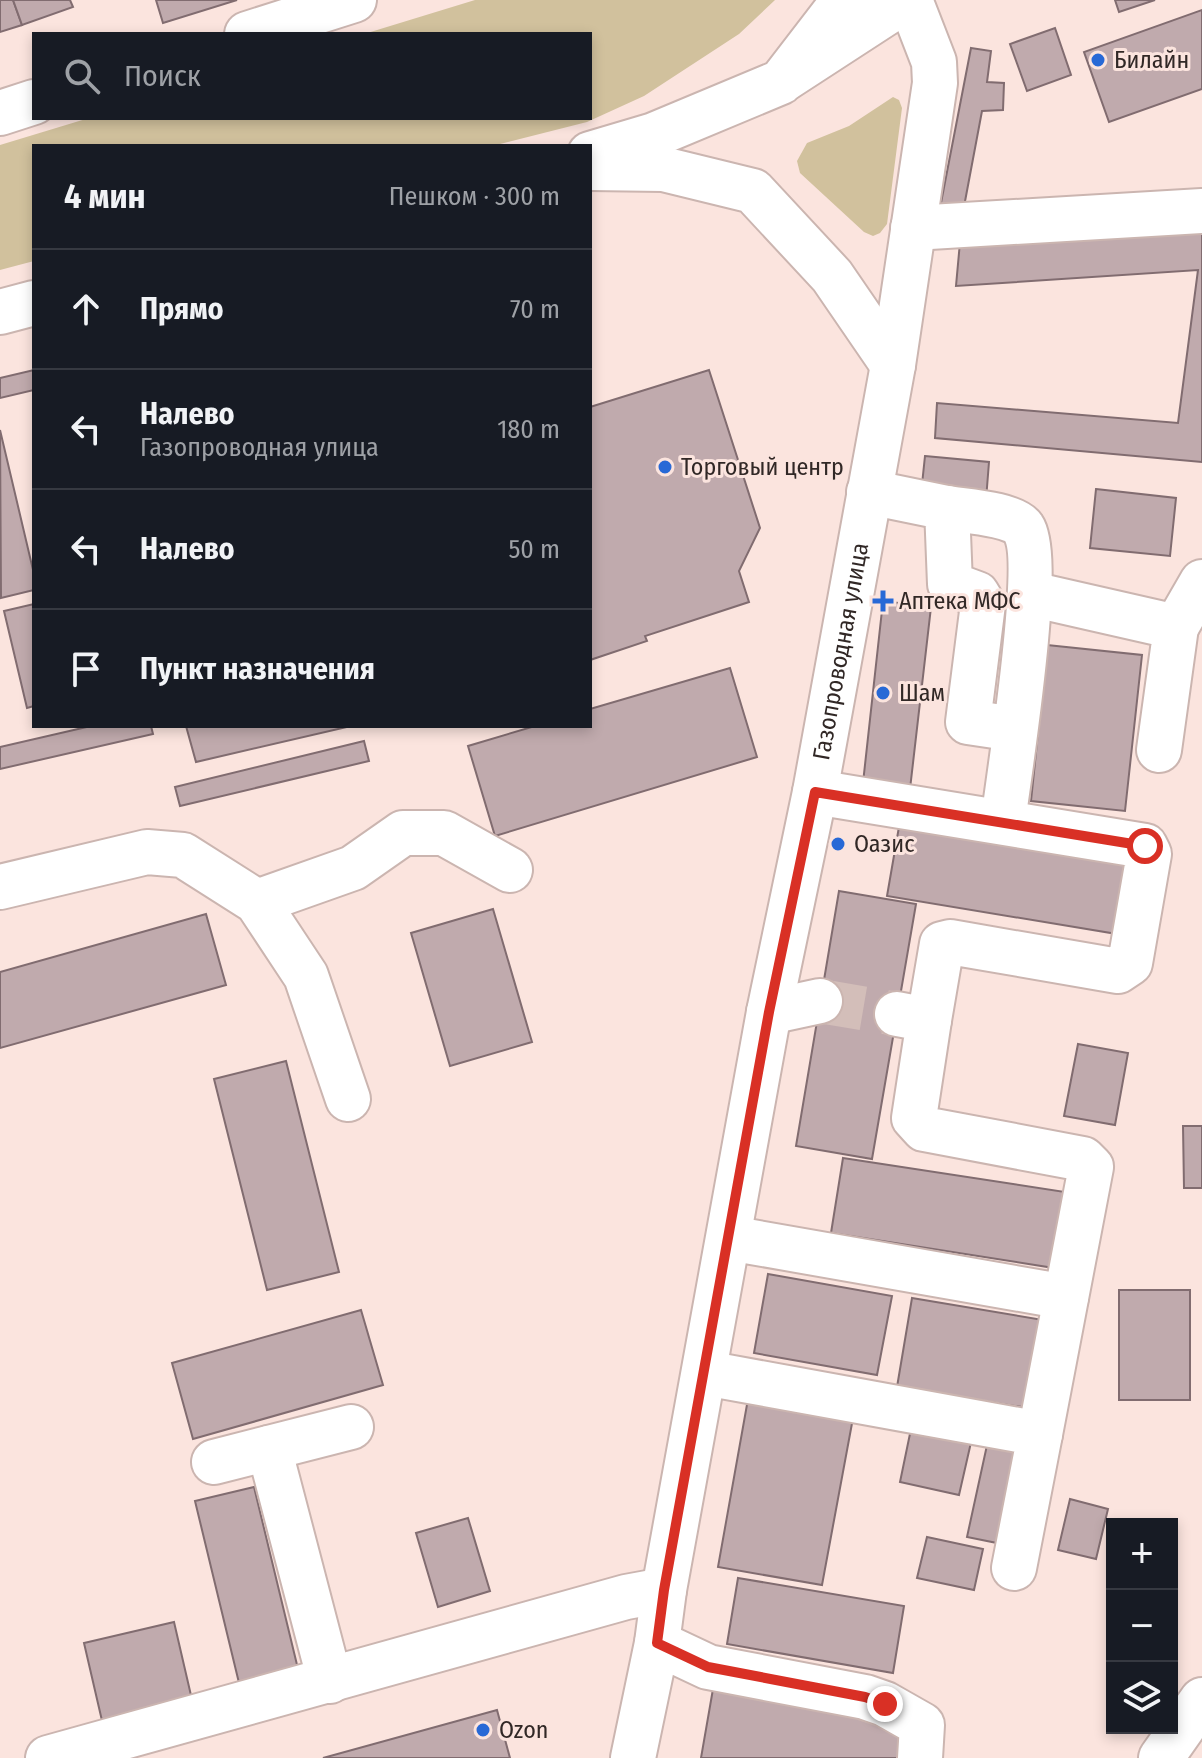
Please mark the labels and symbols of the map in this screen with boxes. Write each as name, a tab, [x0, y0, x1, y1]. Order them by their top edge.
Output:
place label: Билайн	[1114, 46, 1189, 74]
marker: Билайн	[1089, 51, 1107, 69]
place label: Торговый центр	[681, 453, 844, 481]
marker: Торговый центр	[656, 458, 674, 476]
street label: Газопроводная улица	[807, 541, 874, 762]
place label: Аптека МФС	[899, 587, 1020, 615]
marker: Аптека МФС	[874, 592, 892, 610]
place label: Шам	[899, 679, 945, 707]
marker: Шам	[874, 684, 892, 702]
route start	[1127, 828, 1163, 864]
place label: Оазис	[854, 830, 914, 858]
marker: Оазис	[829, 835, 847, 853]
route end	[867, 1686, 903, 1722]
place label: Ozon	[499, 1716, 548, 1744]
marker: Ozon	[474, 1721, 492, 1739]

